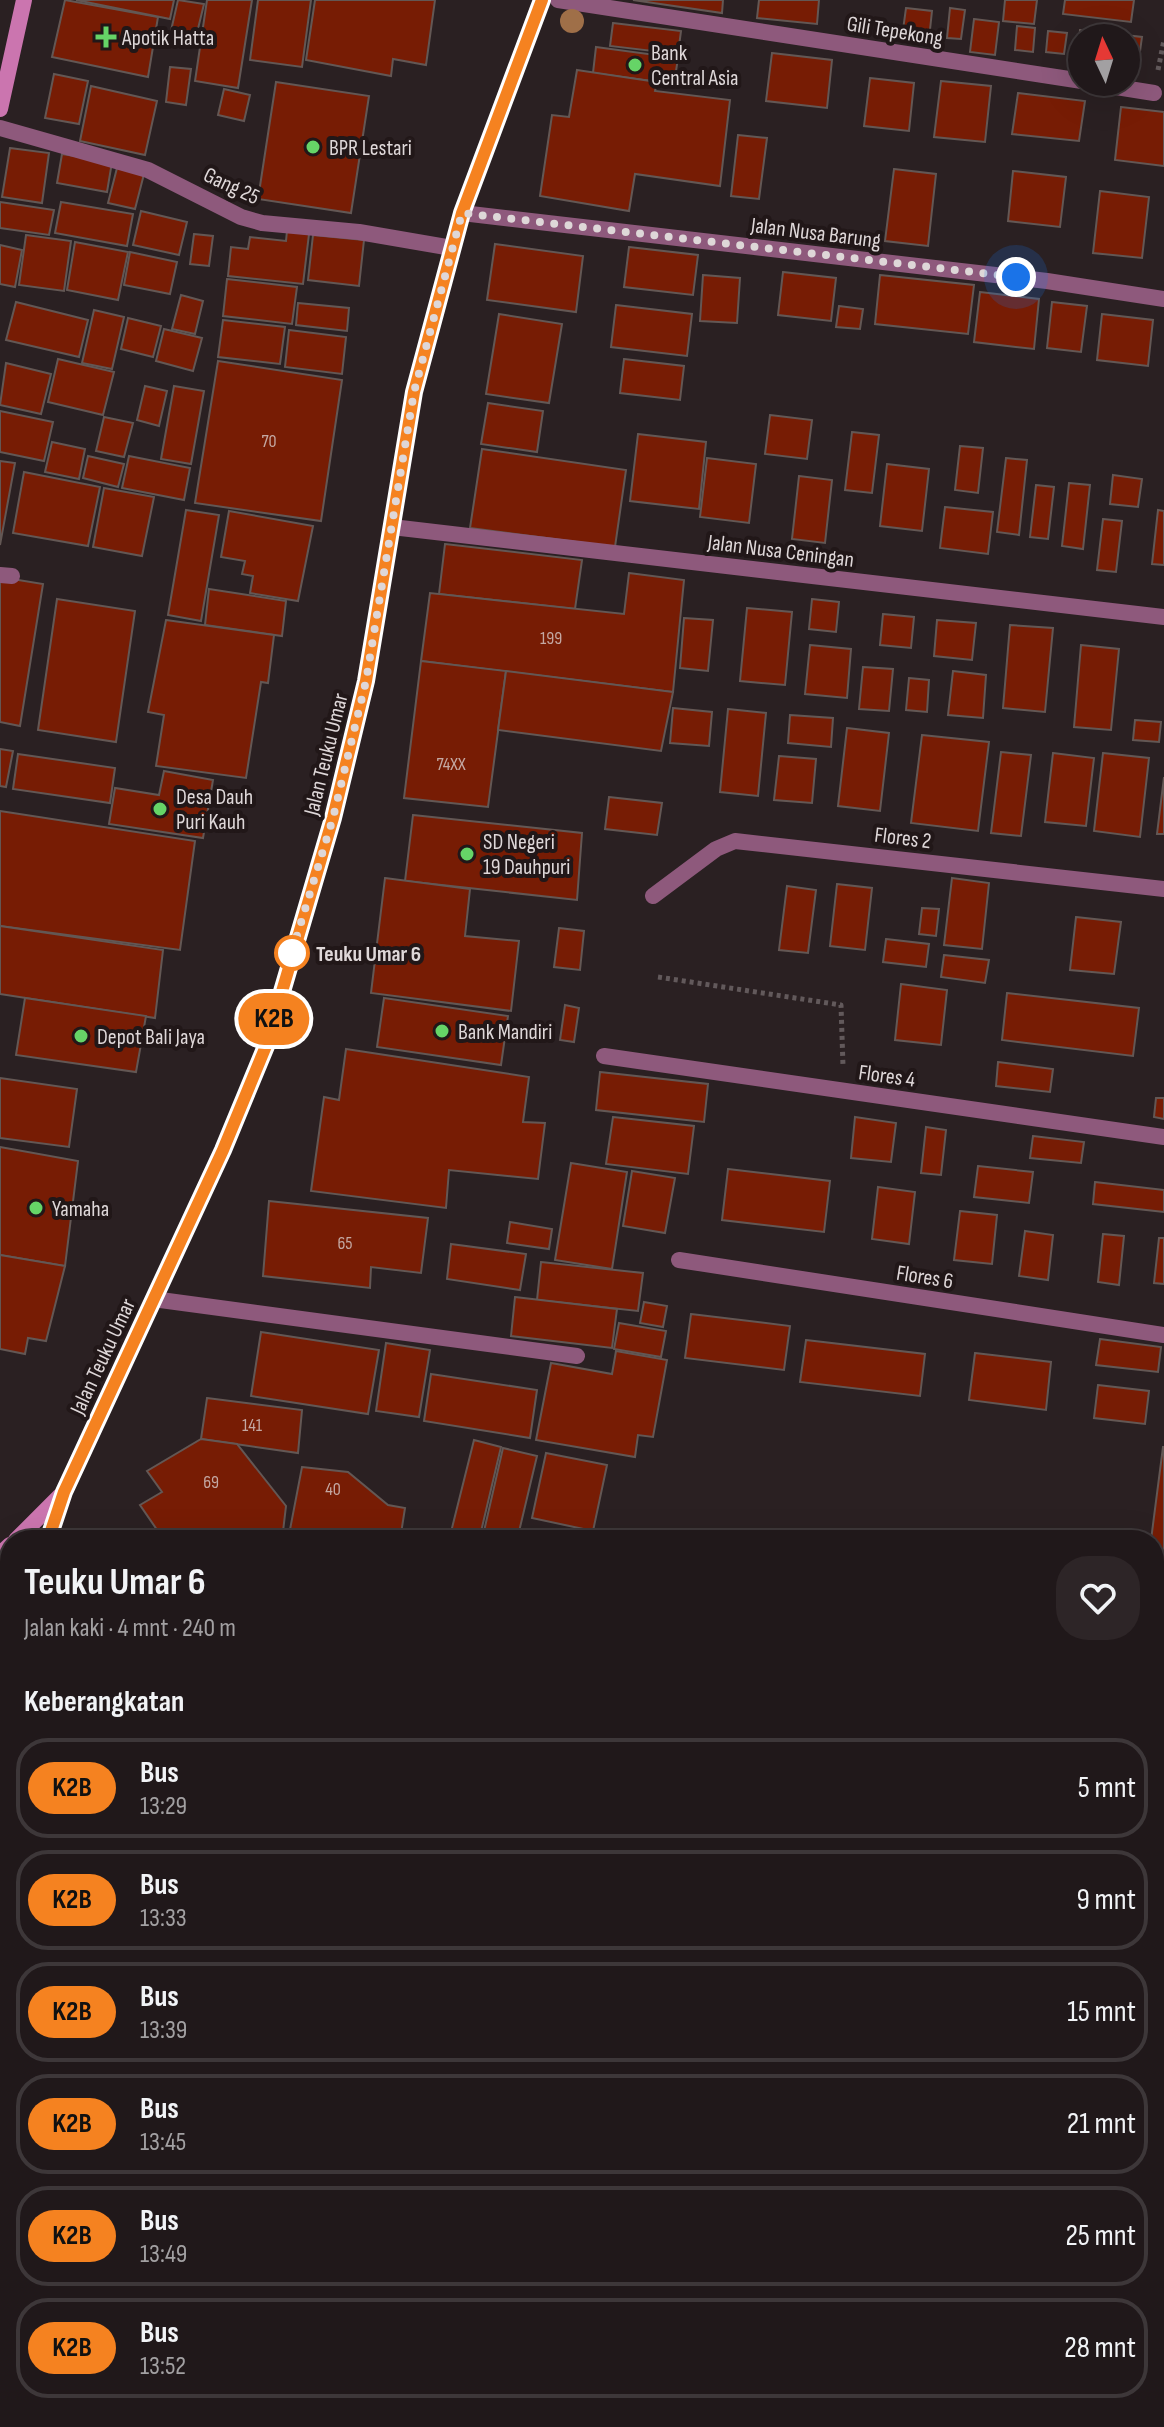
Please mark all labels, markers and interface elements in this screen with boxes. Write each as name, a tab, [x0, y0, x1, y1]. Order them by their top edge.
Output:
street label: Gili Tepekong	[845, 11, 945, 52]
north arrow	[1068, 24, 1140, 96]
map controls	[1068, 24, 1140, 96]
place label: Apotik Hatta	[121, 25, 214, 52]
marker: Apotik Hatta	[97, 28, 115, 46]
place label: Bank Central Asia	[651, 40, 739, 92]
marker: Bank Central Asia	[626, 56, 644, 74]
place label: BPR Lestari	[329, 135, 412, 162]
marker: BPR Lestari	[304, 138, 322, 156]
street label: Gang 25	[199, 162, 264, 211]
street label: Jalan Nusa Barung	[748, 212, 883, 255]
your location	[996, 257, 1036, 297]
house number: 70	[261, 431, 277, 452]
street label: Jalan Nusa Ceningan	[705, 529, 856, 574]
house number: 199	[540, 628, 562, 649]
street label: Jalan Teuku Umar	[298, 691, 355, 819]
house number: 74XX	[436, 754, 466, 775]
place label: Desa Dauh Puri Kauh	[176, 784, 253, 836]
marker: Desa Dauh Puri Kauh	[151, 800, 169, 818]
street label: Flores 2	[873, 822, 933, 855]
place label: SD Negeri 19 Dauhpuri	[483, 829, 570, 881]
marker: SD Negeri 19 Dauhpuri	[458, 845, 476, 863]
marker: Teuku Umar 6	[275, 936, 309, 970]
place label: Teuku Umar 6	[316, 941, 421, 968]
line badge: K2B	[228, 993, 320, 1045]
text: K2B	[254, 1002, 294, 1035]
place label: Bank Mandiri	[458, 1019, 552, 1046]
marker: Bank Mandiri	[433, 1022, 451, 1040]
place label: Depot Bali Jaya	[97, 1024, 205, 1051]
marker: Depot Bali Jaya	[72, 1027, 90, 1045]
street label: Flores 4	[857, 1059, 917, 1094]
place label: Yamaha	[52, 1196, 109, 1223]
marker: Yamaha	[27, 1199, 45, 1217]
house number: 65	[337, 1233, 353, 1254]
street label: Flores 6	[894, 1260, 955, 1295]
street label: Jalan Teuku Umar	[64, 1294, 142, 1420]
house number: 141	[242, 1415, 263, 1436]
house number: 69	[203, 1472, 219, 1493]
house number: 40	[325, 1479, 341, 1500]
button: heart	[1056, 1556, 1140, 1640]
text: Teuku Umar 6	[24, 1560, 206, 1605]
text: Jalan kaki · 4 mnt · 240 m	[24, 1613, 236, 1644]
text: Keberangkatan	[24, 1684, 184, 1720]
text: Bus	[140, 1755, 179, 1791]
text: 5 mnt	[1078, 1770, 1136, 1806]
text: K2B	[52, 1771, 92, 1804]
text: 13:29	[140, 1791, 187, 1822]
text: Bus	[140, 1867, 179, 1903]
text: 9 mnt	[1076, 1882, 1136, 1918]
text: K2B	[52, 1883, 92, 1916]
text: 13:33	[140, 1903, 187, 1934]
text: Bus	[140, 1979, 179, 2015]
text: 15 mnt	[1067, 1994, 1136, 2030]
text: K2B	[52, 1995, 92, 2028]
text: 13:39	[140, 2015, 187, 2046]
text: Bus	[140, 2091, 179, 2127]
text: 21 mnt	[1067, 2106, 1136, 2142]
text: K2B	[52, 2107, 92, 2140]
text: 13:45	[140, 2127, 186, 2158]
text: Bus	[140, 2203, 179, 2239]
text: 25 mnt	[1065, 2218, 1136, 2254]
text: K2B	[52, 2219, 92, 2252]
text: 13:49	[140, 2239, 187, 2270]
text: Bus	[140, 2315, 179, 2351]
text: 28 mnt	[1064, 2330, 1136, 2366]
text: K2B	[52, 2331, 92, 2364]
text: 13:52	[140, 2351, 186, 2382]

